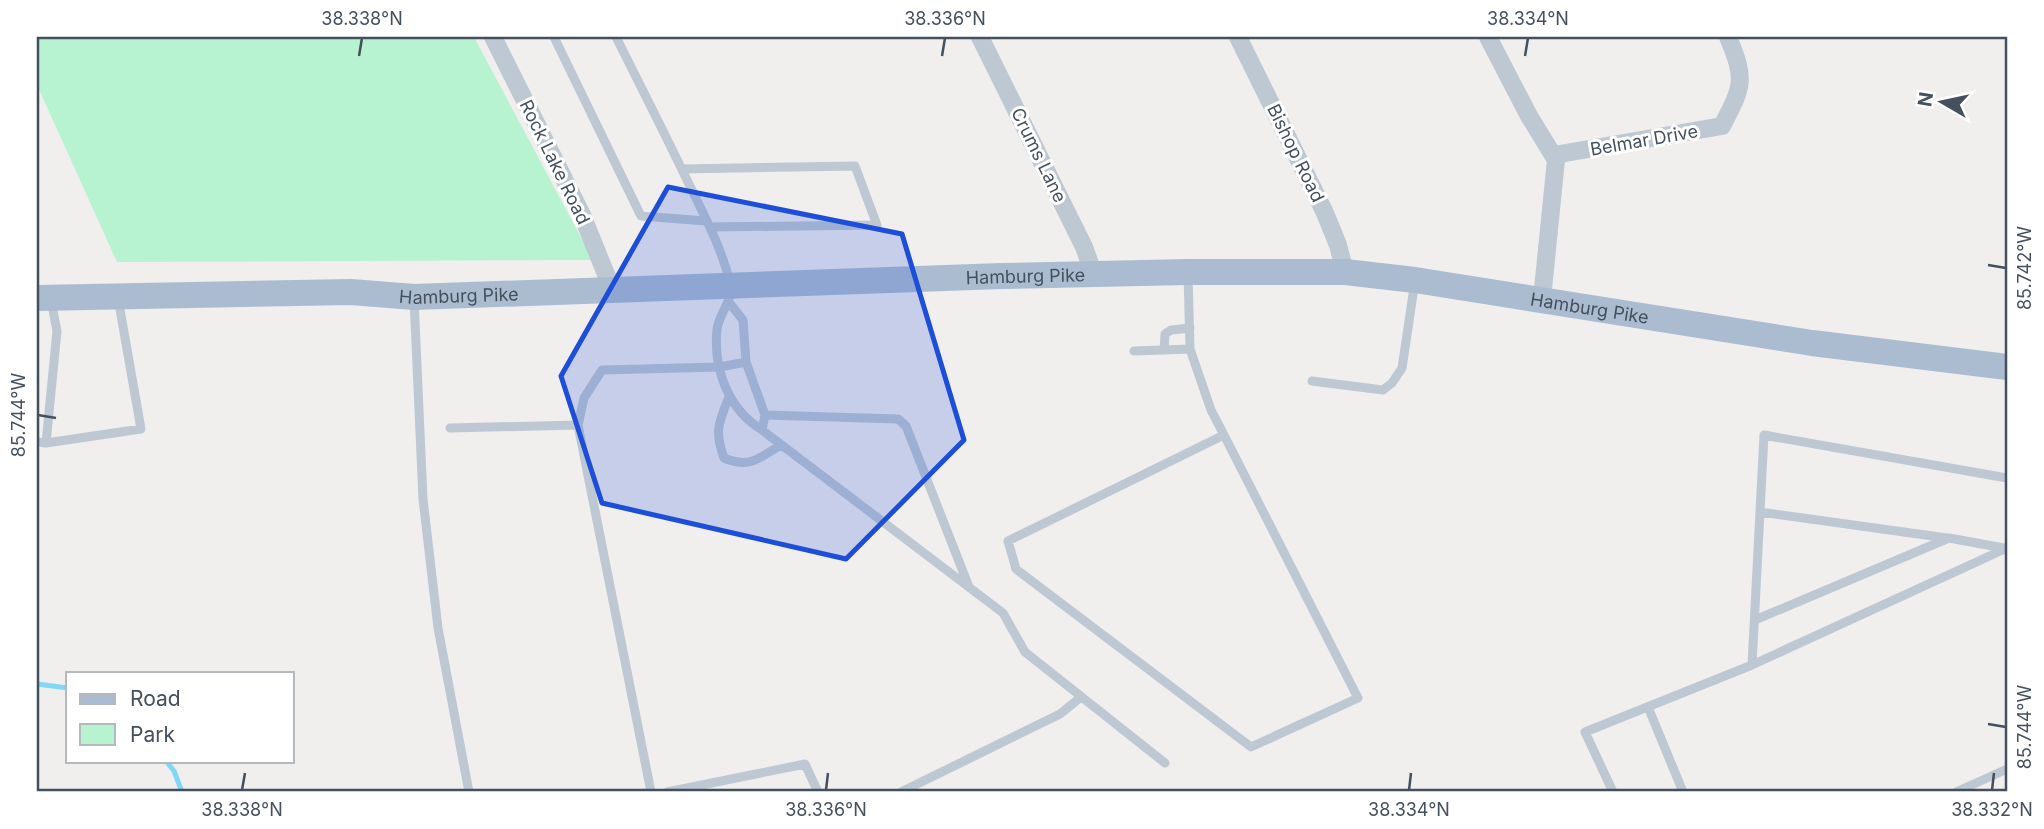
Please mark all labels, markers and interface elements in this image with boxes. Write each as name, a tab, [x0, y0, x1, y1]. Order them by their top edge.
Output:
text: 38.338°N	[321, 8, 403, 29]
text: 38.336°N	[904, 8, 986, 29]
text: 38.334°N	[1487, 8, 1569, 29]
north arrow	[1908, 66, 1978, 136]
text: N	[1913, 90, 1938, 108]
street label: Rock Lake Road	[516, 96, 594, 228]
street label: Bishop Road	[1263, 101, 1329, 205]
street label: Crums Lane	[1007, 104, 1071, 206]
street label: Belmar Drive	[1588, 120, 1700, 160]
text: 85.742°W	[2014, 226, 2035, 310]
street label: Hamburg Pike	[965, 264, 1085, 288]
street label: Hamburg Pike	[398, 283, 519, 308]
street label: Hamburg Pike	[1529, 288, 1650, 327]
text: 85.744°W	[8, 372, 29, 457]
legend	[66, 672, 294, 762]
text: 85.744°W	[2014, 684, 2035, 769]
text: Road	[130, 686, 181, 711]
text: Park	[130, 722, 175, 747]
text: 38.338°N	[201, 799, 283, 820]
text: 38.336°N	[785, 799, 867, 820]
text: 38.334°N	[1368, 799, 1450, 820]
text: 38.332°N	[1951, 799, 2033, 820]

